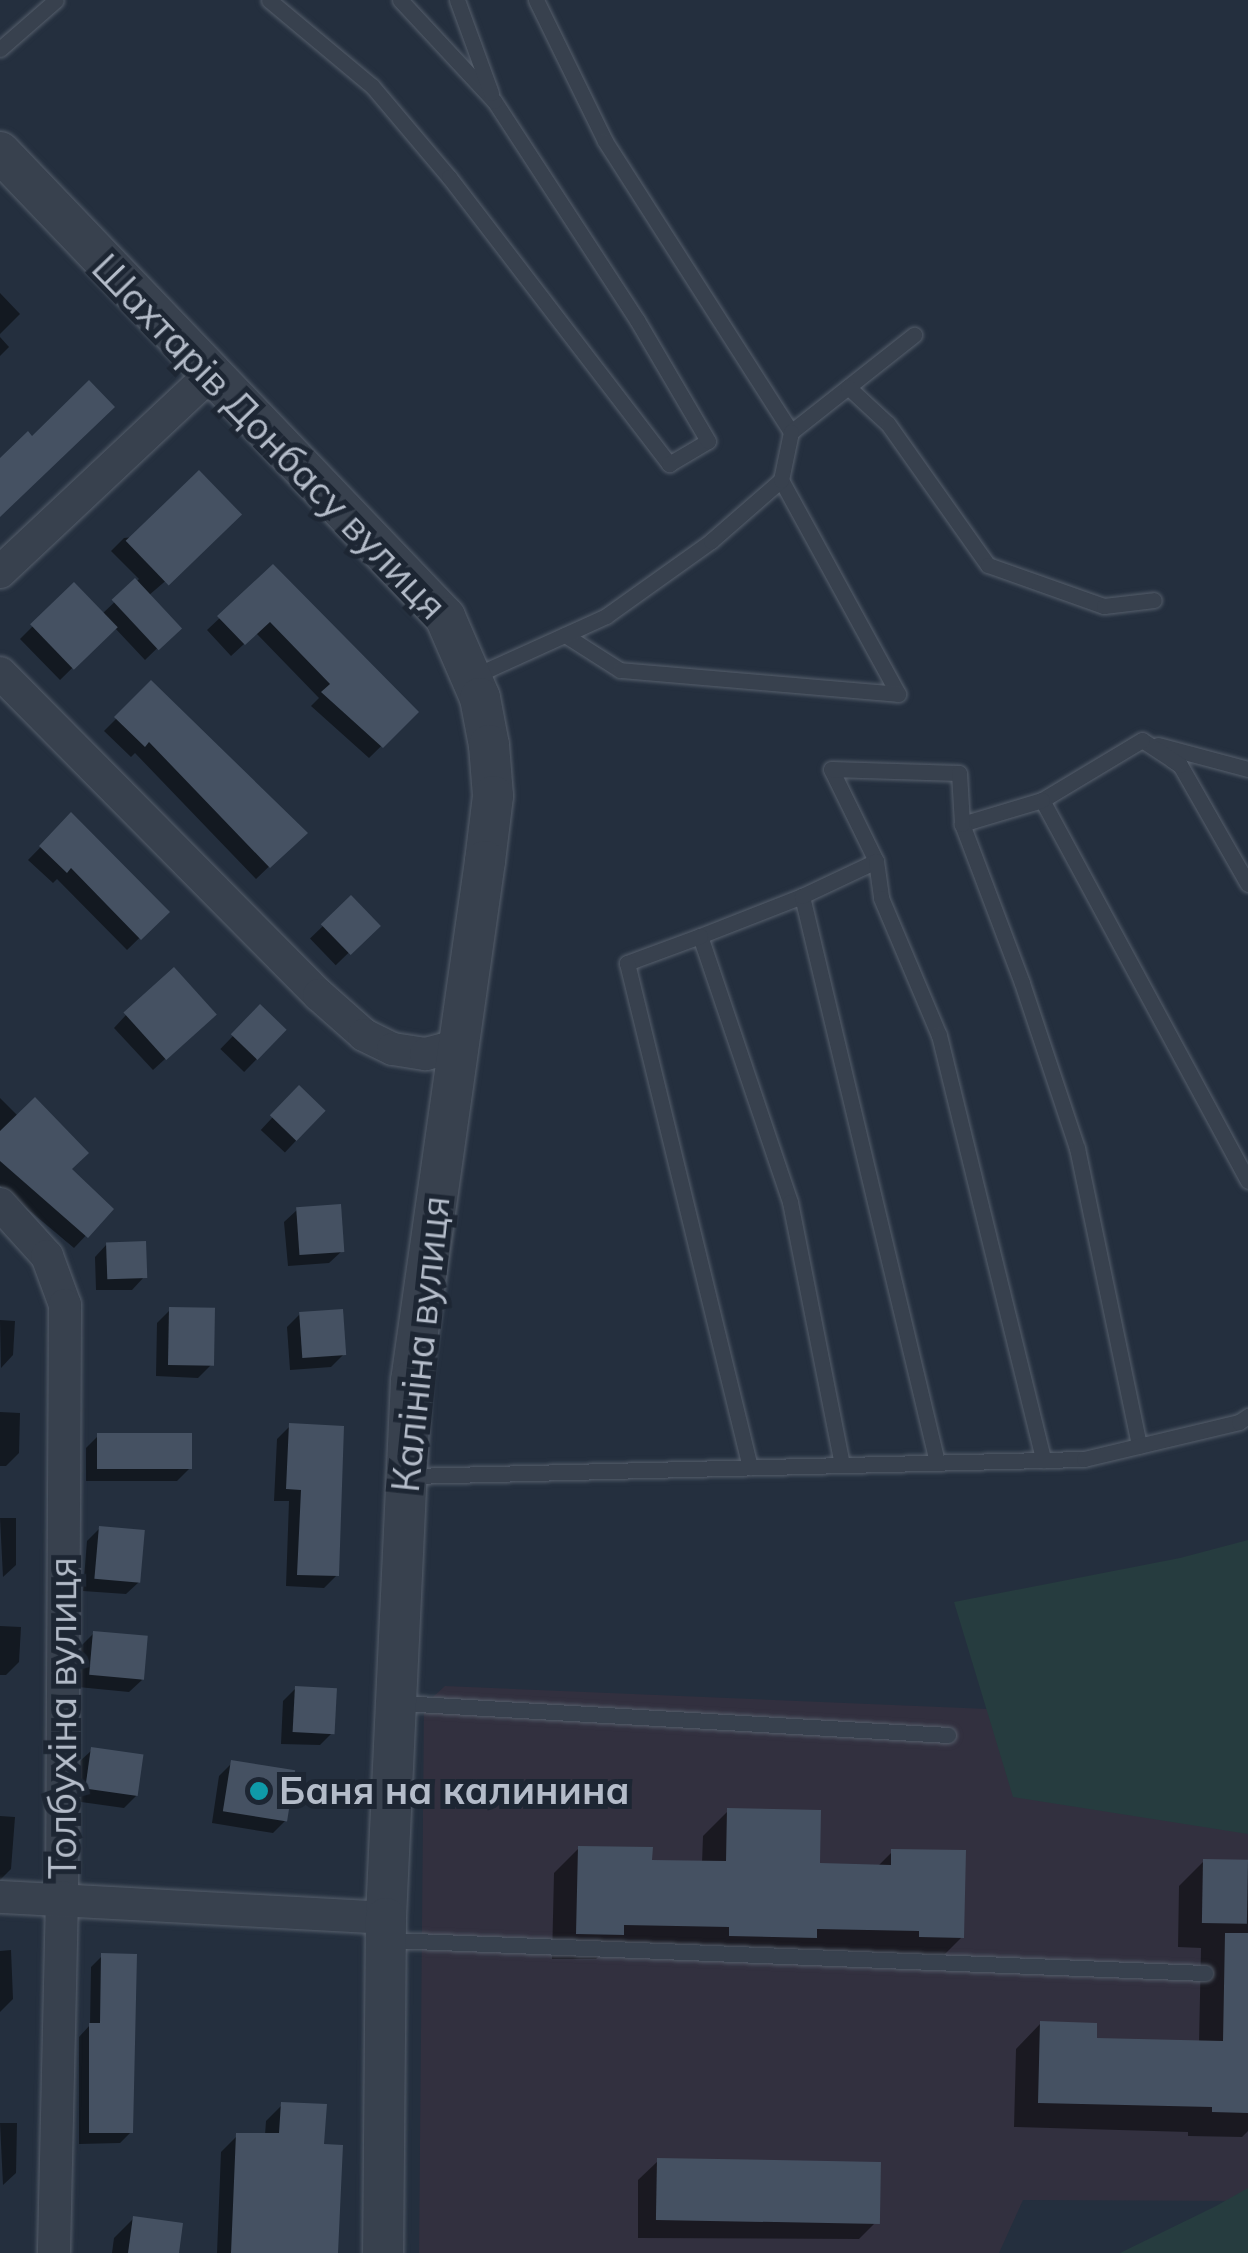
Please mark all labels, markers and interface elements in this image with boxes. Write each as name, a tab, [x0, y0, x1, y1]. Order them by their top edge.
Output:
street label: Шахтарів Донбасу вулиця	[83, 245, 455, 629]
street label: Калініна вулиця	[383, 1194, 459, 1494]
street label: Толбухіна вулиця	[40, 1557, 86, 1879]
place label: Баня на калинина	[279, 1768, 630, 1814]
marker: Баня на калинина	[248, 1780, 270, 1802]

